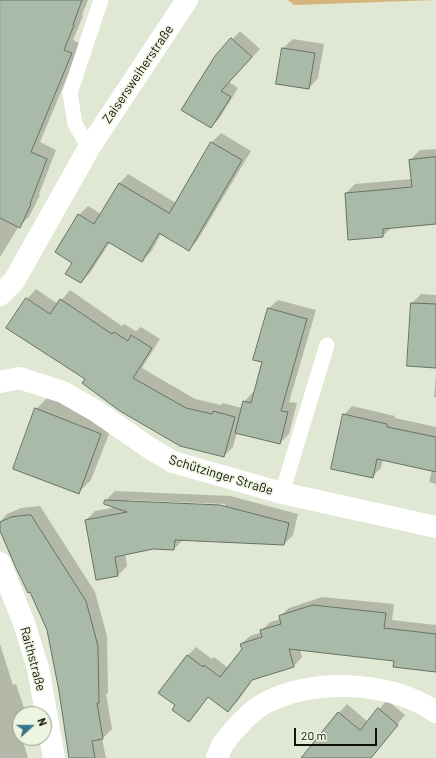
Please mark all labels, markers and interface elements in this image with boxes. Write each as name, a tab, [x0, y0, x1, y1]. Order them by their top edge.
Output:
street label: Zaisersweiherstraße	[99, 22, 177, 126]
street label: Schützinger Straße	[167, 452, 275, 498]
street label: Raithstraße	[17, 625, 49, 693]
north arrow	[12, 706, 52, 746]
text: N	[35, 716, 50, 728]
scale bar	[296, 720, 379, 746]
text: 20 m	[301, 728, 327, 742]

